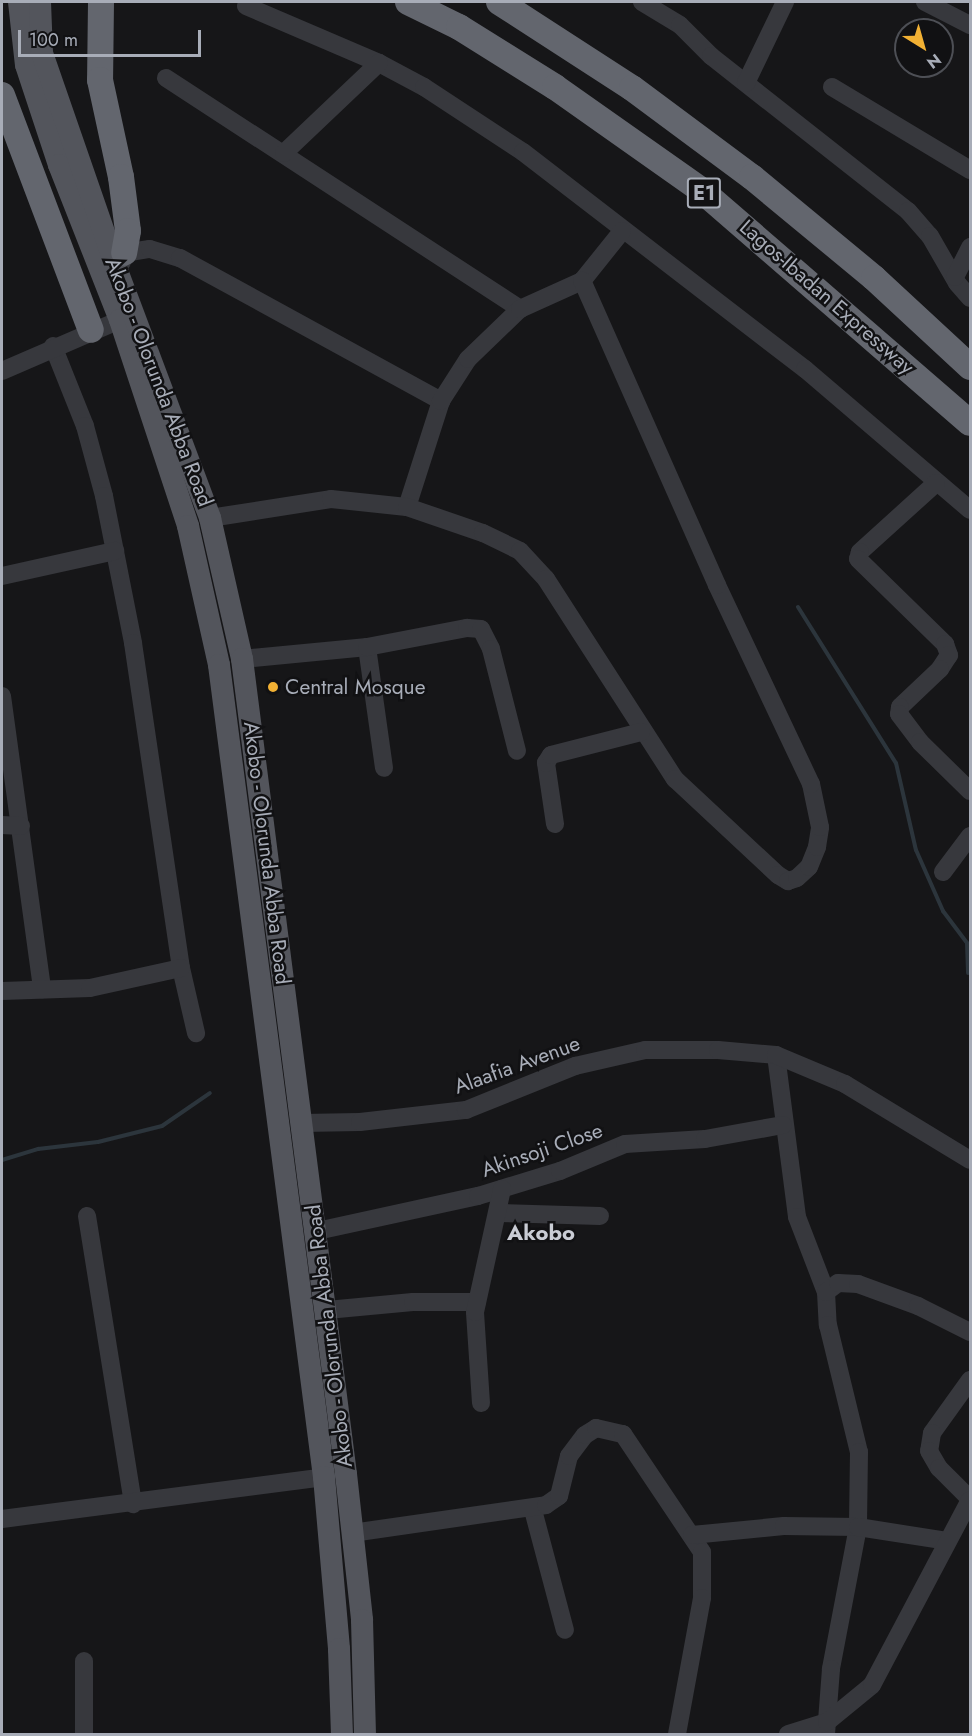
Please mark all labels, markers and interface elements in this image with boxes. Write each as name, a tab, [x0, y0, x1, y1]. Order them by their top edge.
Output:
scale bar	[21, 18, 204, 56]
north arrow	[894, 18, 954, 78]
text: 100 m	[29, 27, 78, 53]
text: N	[922, 48, 946, 74]
road number: E1	[686, 176, 722, 210]
street label: Lagos-Ibadan Expressway	[735, 214, 919, 380]
street label: Akobo - Olorunda Abba Road	[100, 254, 218, 510]
place label: Central Mosque	[285, 674, 425, 700]
marker: Central Mosque	[266, 680, 280, 694]
street label: Akobo - Olorunda Abba Road	[238, 720, 296, 986]
street label: Alaafia Avenue	[451, 1031, 583, 1099]
street label: Akinsoji Close	[478, 1117, 606, 1183]
street label: Akobo - Olorunda Abba Road	[300, 1203, 358, 1469]
district label: Akobo	[507, 1220, 575, 1246]

